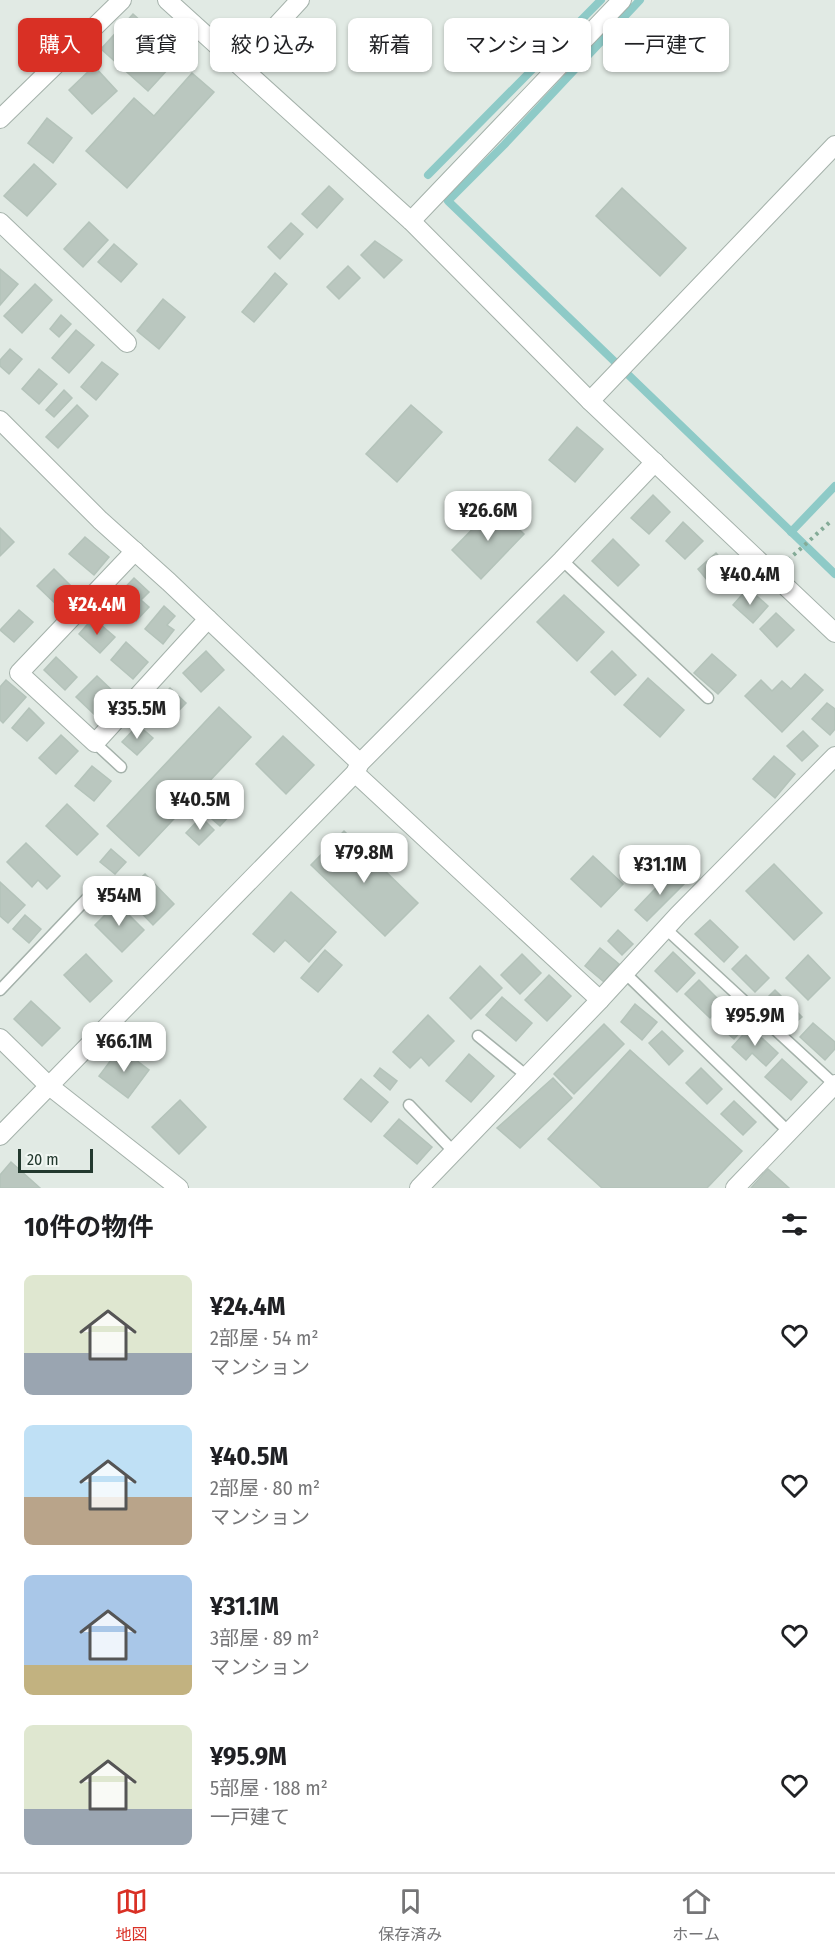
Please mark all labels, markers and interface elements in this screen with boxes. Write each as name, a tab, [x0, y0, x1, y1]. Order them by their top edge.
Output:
chip: 購入	[18, 18, 102, 72]
chip: 賃貸	[114, 18, 198, 72]
chip: 絞り込み	[210, 18, 336, 72]
chip: 新着	[348, 18, 432, 72]
chip: マンション	[444, 18, 591, 72]
chip: 一戸建て	[603, 18, 729, 72]
pin: ¥26.6M	[439, 491, 537, 542]
text: ¥26.6M	[459, 498, 518, 522]
pin: ¥40.4M	[701, 555, 799, 606]
text: ¥40.4M	[720, 562, 780, 586]
pin: ¥24.4M	[48, 585, 146, 636]
text: ¥24.4M	[68, 592, 126, 616]
pin: ¥35.5M	[88, 689, 186, 740]
text: ¥35.5M	[108, 696, 166, 720]
pin: ¥40.5M	[151, 780, 249, 831]
text: ¥40.5M	[170, 787, 230, 811]
pin: ¥79.8M	[315, 833, 413, 884]
text: ¥79.8M	[335, 840, 393, 864]
pin: ¥31.1M	[611, 845, 709, 896]
text: ¥31.1M	[633, 852, 687, 876]
pin: ¥54M	[83, 876, 155, 927]
text: ¥54M	[97, 883, 141, 907]
pin: ¥95.9M	[706, 996, 804, 1047]
text: ¥95.9M	[725, 1003, 785, 1027]
pin: ¥66.1M	[75, 1022, 173, 1073]
text: ¥66.1M	[96, 1029, 152, 1053]
scale bar	[18, 1146, 93, 1174]
text: 20 m	[27, 1150, 58, 1169]
icon: filters	[778, 1208, 811, 1241]
text: 10件の物件	[24, 1212, 153, 1243]
text: ¥24.4M	[210, 1291, 285, 1322]
icon: home	[72, 1299, 144, 1371]
icon: heart	[778, 1319, 811, 1352]
text: 2部屋 · 54 m²	[210, 1326, 319, 1350]
text: マンション	[210, 1355, 310, 1379]
text: ¥40.5M	[210, 1441, 288, 1472]
icon: home	[72, 1449, 144, 1521]
icon: heart	[778, 1469, 811, 1502]
text: 2部屋 · 80 m²	[210, 1476, 320, 1500]
text: マンション	[210, 1505, 310, 1529]
text: ¥31.1M	[210, 1591, 279, 1622]
icon: home	[72, 1599, 144, 1671]
icon: heart	[778, 1619, 811, 1652]
text: 3部屋 · 89 m²	[210, 1626, 319, 1650]
text: マンション	[210, 1655, 310, 1679]
text: ¥95.9M	[210, 1741, 287, 1772]
icon: home	[72, 1749, 144, 1821]
icon: heart	[778, 1769, 811, 1802]
text: 5部屋 · 188 m²	[210, 1776, 328, 1800]
text: 一戸建て	[210, 1805, 290, 1829]
tab: 地図	[115, 1885, 148, 1945]
tab: 保存済み	[378, 1885, 442, 1945]
tab: ホーム	[672, 1885, 720, 1945]

